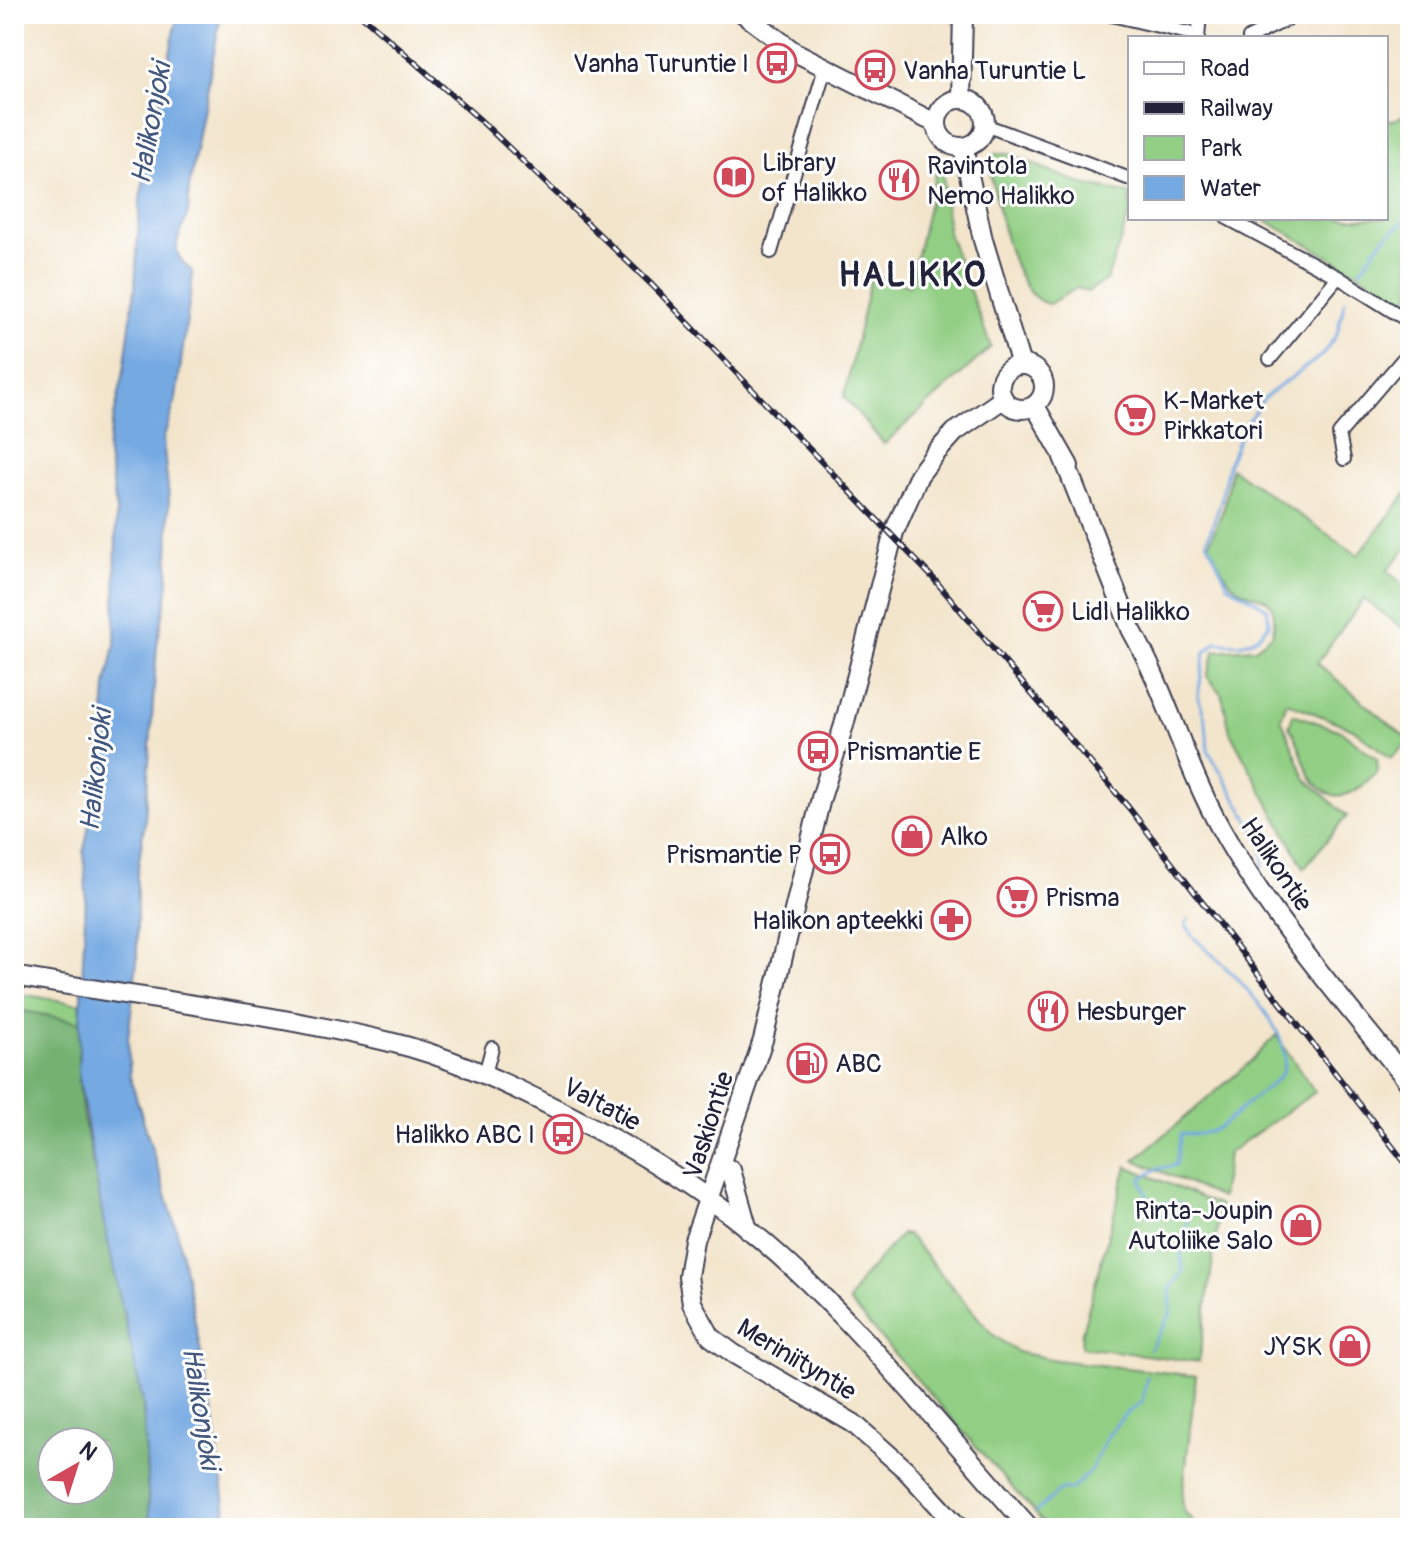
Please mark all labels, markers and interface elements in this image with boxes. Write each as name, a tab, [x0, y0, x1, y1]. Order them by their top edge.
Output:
legend	[1128, 36, 1388, 220]
bus stop icon: Vanha Turuntie I	[756, 42, 798, 84]
place label: Vanha Turuntie I	[573, 48, 749, 80]
bus stop icon: Vanha Turuntie L	[854, 49, 896, 91]
text: Road	[1200, 54, 1250, 83]
place label: Vanha Turuntie L	[903, 55, 1086, 87]
water label: Halikonjoki	[124, 56, 180, 187]
text: Railway	[1200, 94, 1273, 123]
text: Park	[1200, 134, 1242, 163]
place label: Library of Halikko	[762, 147, 867, 209]
place label: Ravintola Nemo Halikko	[927, 150, 1075, 212]
library icon: Library of Halikko	[713, 156, 755, 198]
restaurant icon: Ravintola Nemo Halikko	[878, 159, 920, 201]
text: Water	[1200, 174, 1261, 203]
district label: HALIKKO	[839, 254, 987, 297]
place label: K-Market Pirkkatori	[1163, 385, 1265, 447]
supermarket icon: K-Market Pirkkatori	[1114, 394, 1156, 436]
supermarket icon: Lidl Halikko	[1022, 590, 1064, 632]
place label: Lidl Halikko	[1071, 596, 1190, 628]
water label: Halikonjoki	[73, 703, 121, 833]
bus stop icon: Prismantie E	[797, 730, 839, 772]
place label: Prismantie E	[846, 736, 981, 768]
street label: Halikontie	[1233, 812, 1319, 918]
shop icon: Alko	[891, 815, 933, 857]
place label: Alko	[940, 821, 988, 853]
bus stop icon: Prismantie P	[809, 833, 851, 875]
place label: Prismantie P	[666, 839, 802, 871]
supermarket icon: Prisma	[996, 876, 1038, 918]
place label: Prisma	[1045, 882, 1120, 914]
pharmacy icon: Halikon apteekki	[930, 899, 972, 941]
place label: Halikon apteekki	[752, 905, 923, 937]
restaurant icon: Hesburger	[1027, 990, 1069, 1032]
place label: Hesburger	[1076, 996, 1187, 1028]
fuel station icon: ABC	[786, 1042, 828, 1084]
place label: ABC	[835, 1048, 882, 1080]
street label: Vaskiontie	[677, 1067, 741, 1183]
street label: Valtatie	[557, 1071, 646, 1139]
bus stop icon: Halikko ABC I	[542, 1113, 584, 1155]
place label: Halikko ABC I	[394, 1119, 535, 1151]
place label: Rinta-Joupin Autoliike Salo	[1128, 1195, 1273, 1257]
shop icon: Rinta-Joupin Autoliike Salo	[1280, 1204, 1322, 1246]
street label: Meriniityntie	[731, 1312, 862, 1408]
shop icon: JYSK	[1329, 1325, 1371, 1367]
place label: JYSK	[1264, 1331, 1322, 1363]
water label: Halikonjoki	[174, 1345, 228, 1476]
north arrow	[36, 1426, 116, 1506]
text: N	[73, 1436, 103, 1467]

